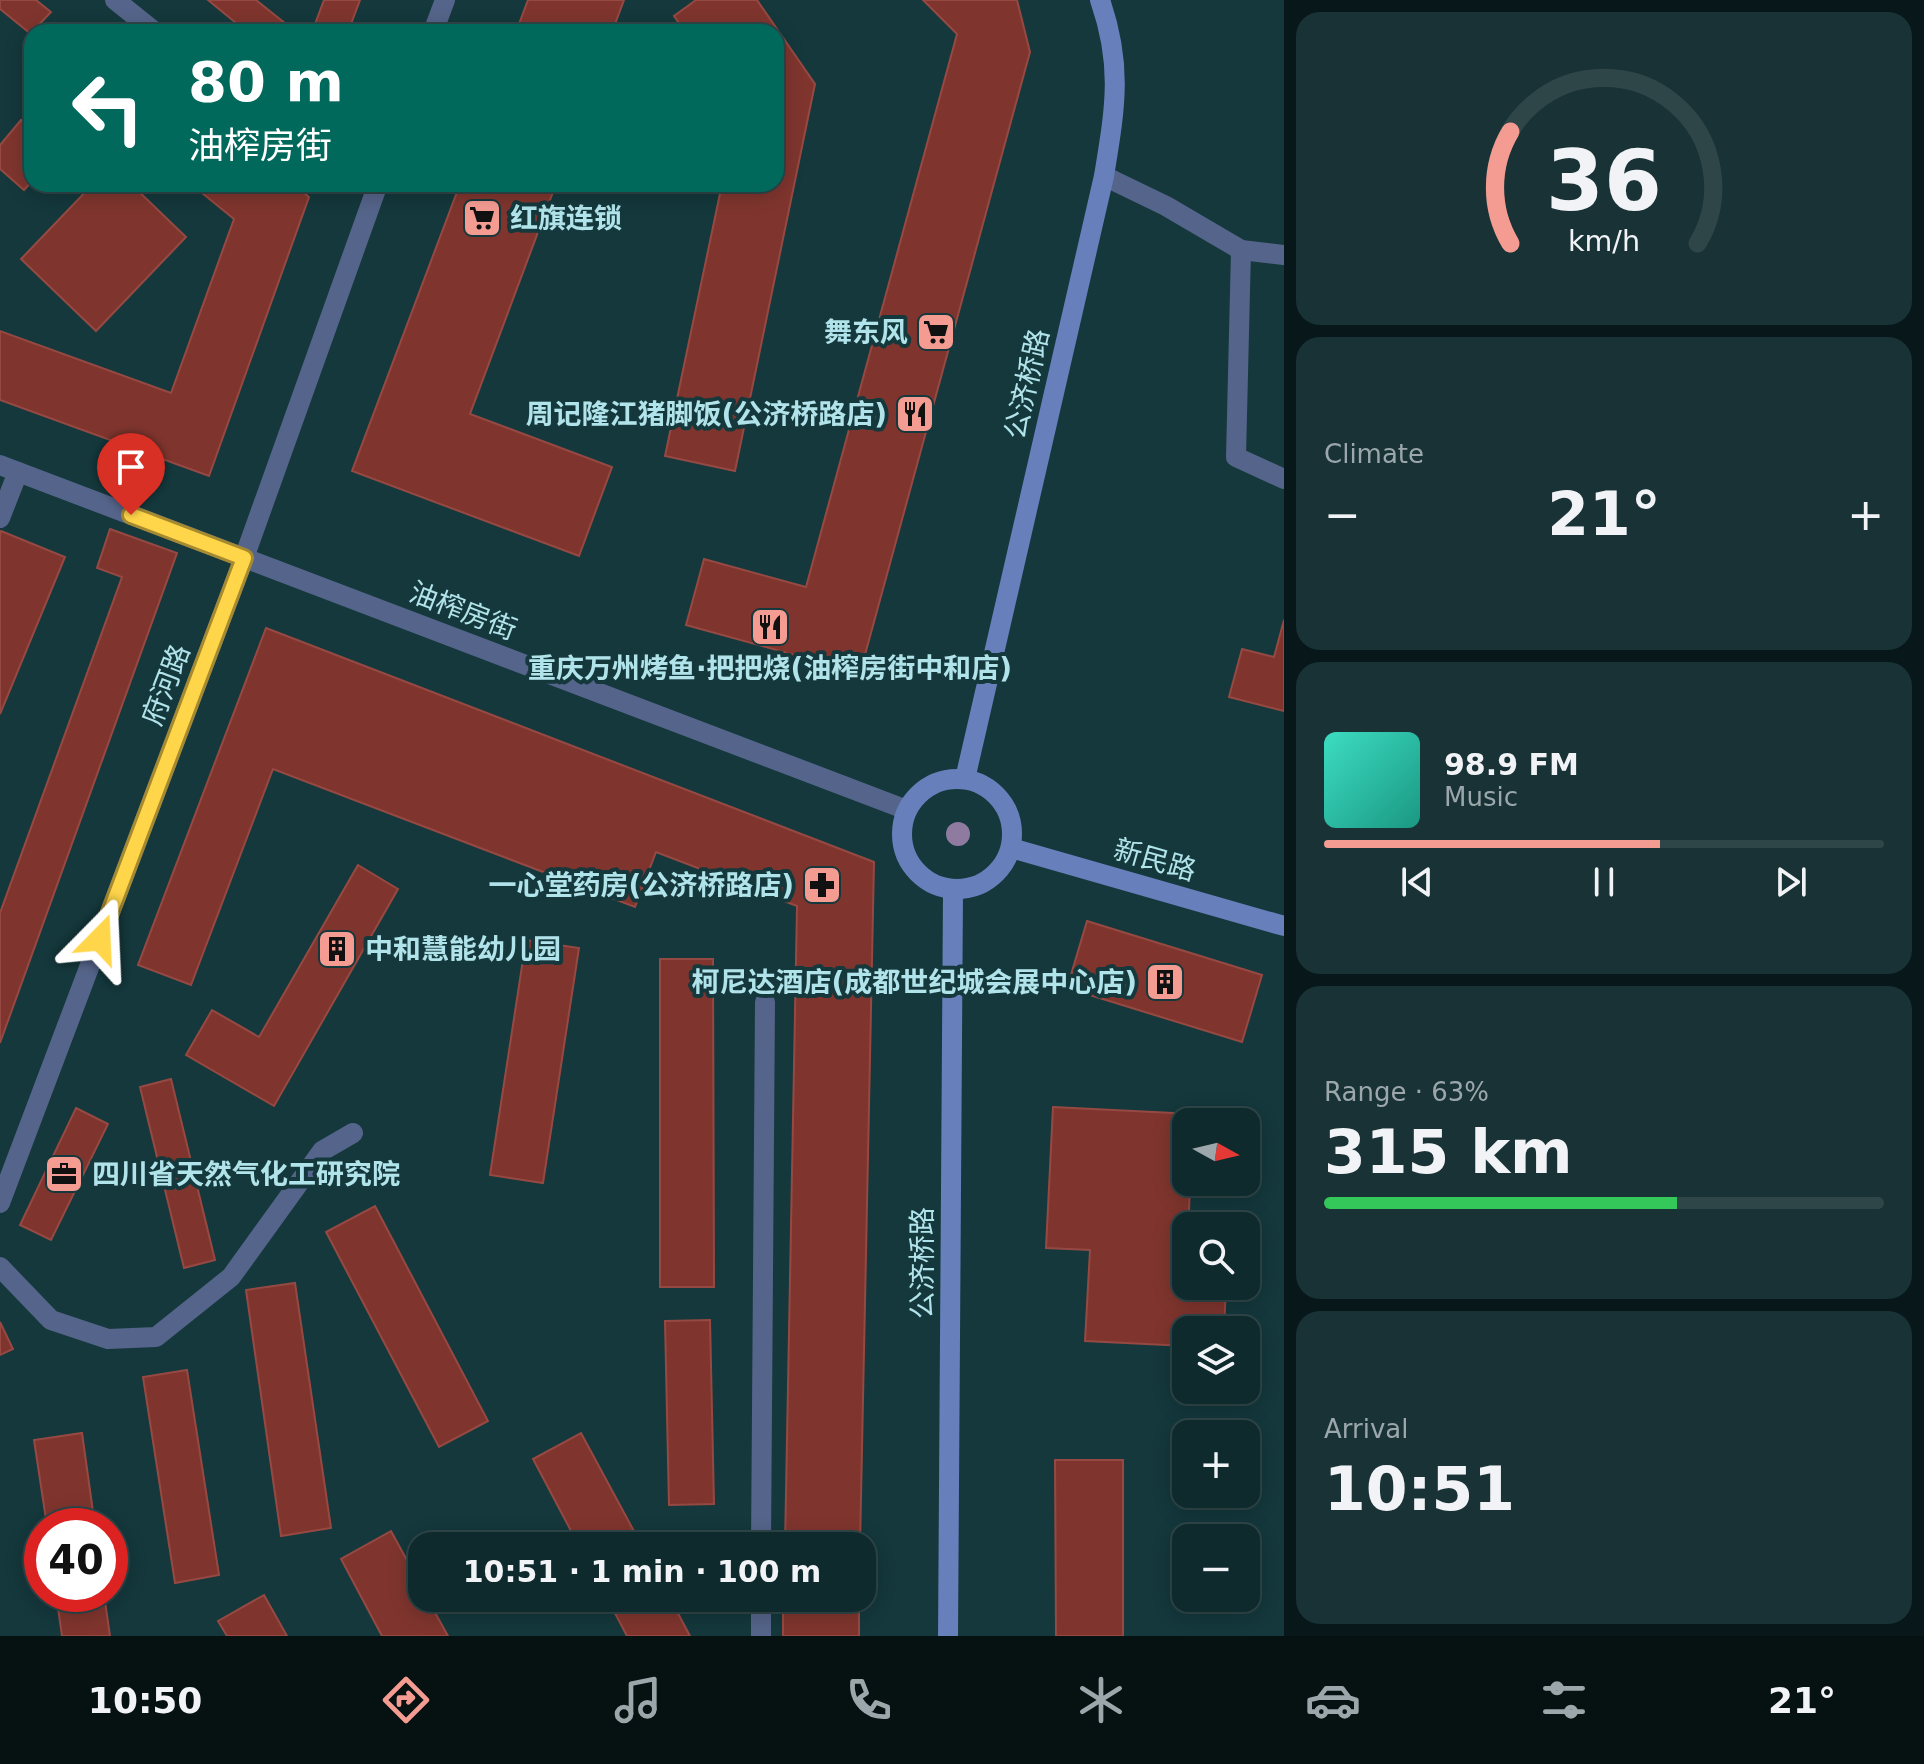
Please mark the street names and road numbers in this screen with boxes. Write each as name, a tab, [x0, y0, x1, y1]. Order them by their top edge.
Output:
street label: 公济桥路	[998, 326, 1056, 442]
street label: 油榨房街	[405, 576, 521, 646]
street label: 府河路	[136, 640, 196, 730]
street label: 新民路	[1110, 833, 1200, 887]
street label: 公济桥路	[906, 1207, 939, 1319]

